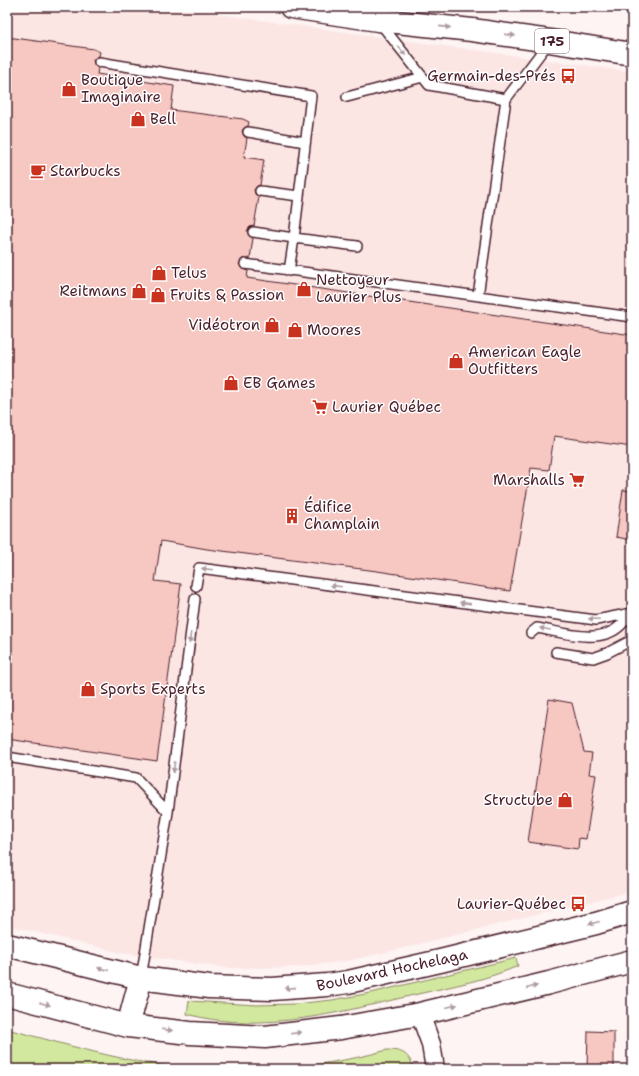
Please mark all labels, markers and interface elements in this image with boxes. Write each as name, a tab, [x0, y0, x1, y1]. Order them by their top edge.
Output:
one-way arrow	[439, 24, 451, 30]
road number: 175	[535, 29, 569, 53]
one-way arrow	[504, 32, 516, 38]
one-way arrow	[398, 45, 407, 56]
place label: Germain-des-Prés	[427, 66, 556, 86]
bus stop icon: Germain-des-Prés	[559, 67, 577, 85]
place label: Boutique Imaginaire	[81, 70, 161, 107]
shop icon: Boutique Imaginaire	[60, 80, 78, 98]
place label: Bell	[150, 109, 177, 129]
shop icon: Bell	[129, 110, 147, 128]
place label: Starbucks	[50, 161, 121, 181]
cafe icon: Starbucks	[29, 162, 47, 180]
place label: Telus	[171, 263, 207, 283]
shop icon: Telus	[150, 264, 168, 282]
place label: Nettoyeur Laurier Plus	[316, 270, 402, 307]
shop icon: Nettoyeur Laurier Plus	[295, 280, 313, 298]
place label: Reitmans	[60, 281, 127, 301]
shop icon: Reitmans	[130, 282, 148, 300]
place label: Fruits & Passion	[170, 285, 284, 305]
shop icon: Fruits & Passion	[149, 286, 167, 304]
place label: Vidéotron	[188, 315, 260, 335]
shop icon: Vidéotron	[263, 316, 281, 334]
place label: Moores	[307, 320, 361, 340]
shop icon: Moores	[286, 321, 304, 339]
place label: American Eagle Outfitters	[468, 342, 582, 379]
shop icon: American Eagle Outfitters	[447, 352, 465, 370]
place label: EB Games	[243, 373, 316, 393]
shop icon: EB Games	[222, 374, 240, 392]
place label: Laurier Québec	[332, 397, 441, 417]
supermarket icon: Laurier Québec	[311, 398, 329, 416]
place label: Marshalls	[493, 470, 565, 490]
supermarket icon: Marshalls	[568, 471, 586, 489]
place label: Édifice Champlain	[304, 496, 380, 534]
building icon: Édifice Champlain	[283, 507, 301, 525]
one-way arrow	[201, 566, 213, 572]
one-way arrow	[330, 583, 342, 589]
one-way arrow	[459, 600, 471, 606]
one-way arrow	[588, 615, 600, 622]
one-way arrow	[539, 626, 551, 632]
one-way arrow	[187, 632, 193, 644]
place label: Sports Experts	[100, 679, 206, 699]
shop icon: Sports Experts	[79, 680, 97, 698]
one-way arrow	[171, 761, 177, 773]
place label: Structube	[484, 790, 553, 810]
shop icon: Structube	[556, 791, 574, 809]
place label: Laurier-Québec	[457, 894, 566, 914]
bus stop icon: Laurier-Québec	[569, 895, 587, 913]
one-way arrow	[588, 920, 600, 926]
street label: Boulevard Hochelaga	[315, 944, 470, 996]
one-way arrow	[97, 966, 109, 972]
one-way arrow	[284, 984, 296, 991]
one-way arrow	[526, 984, 538, 990]
one-way arrow	[39, 1001, 51, 1007]
one-way arrow	[445, 1003, 458, 1009]
one-way arrow	[161, 1027, 173, 1033]
one-way arrow	[290, 1030, 302, 1036]

